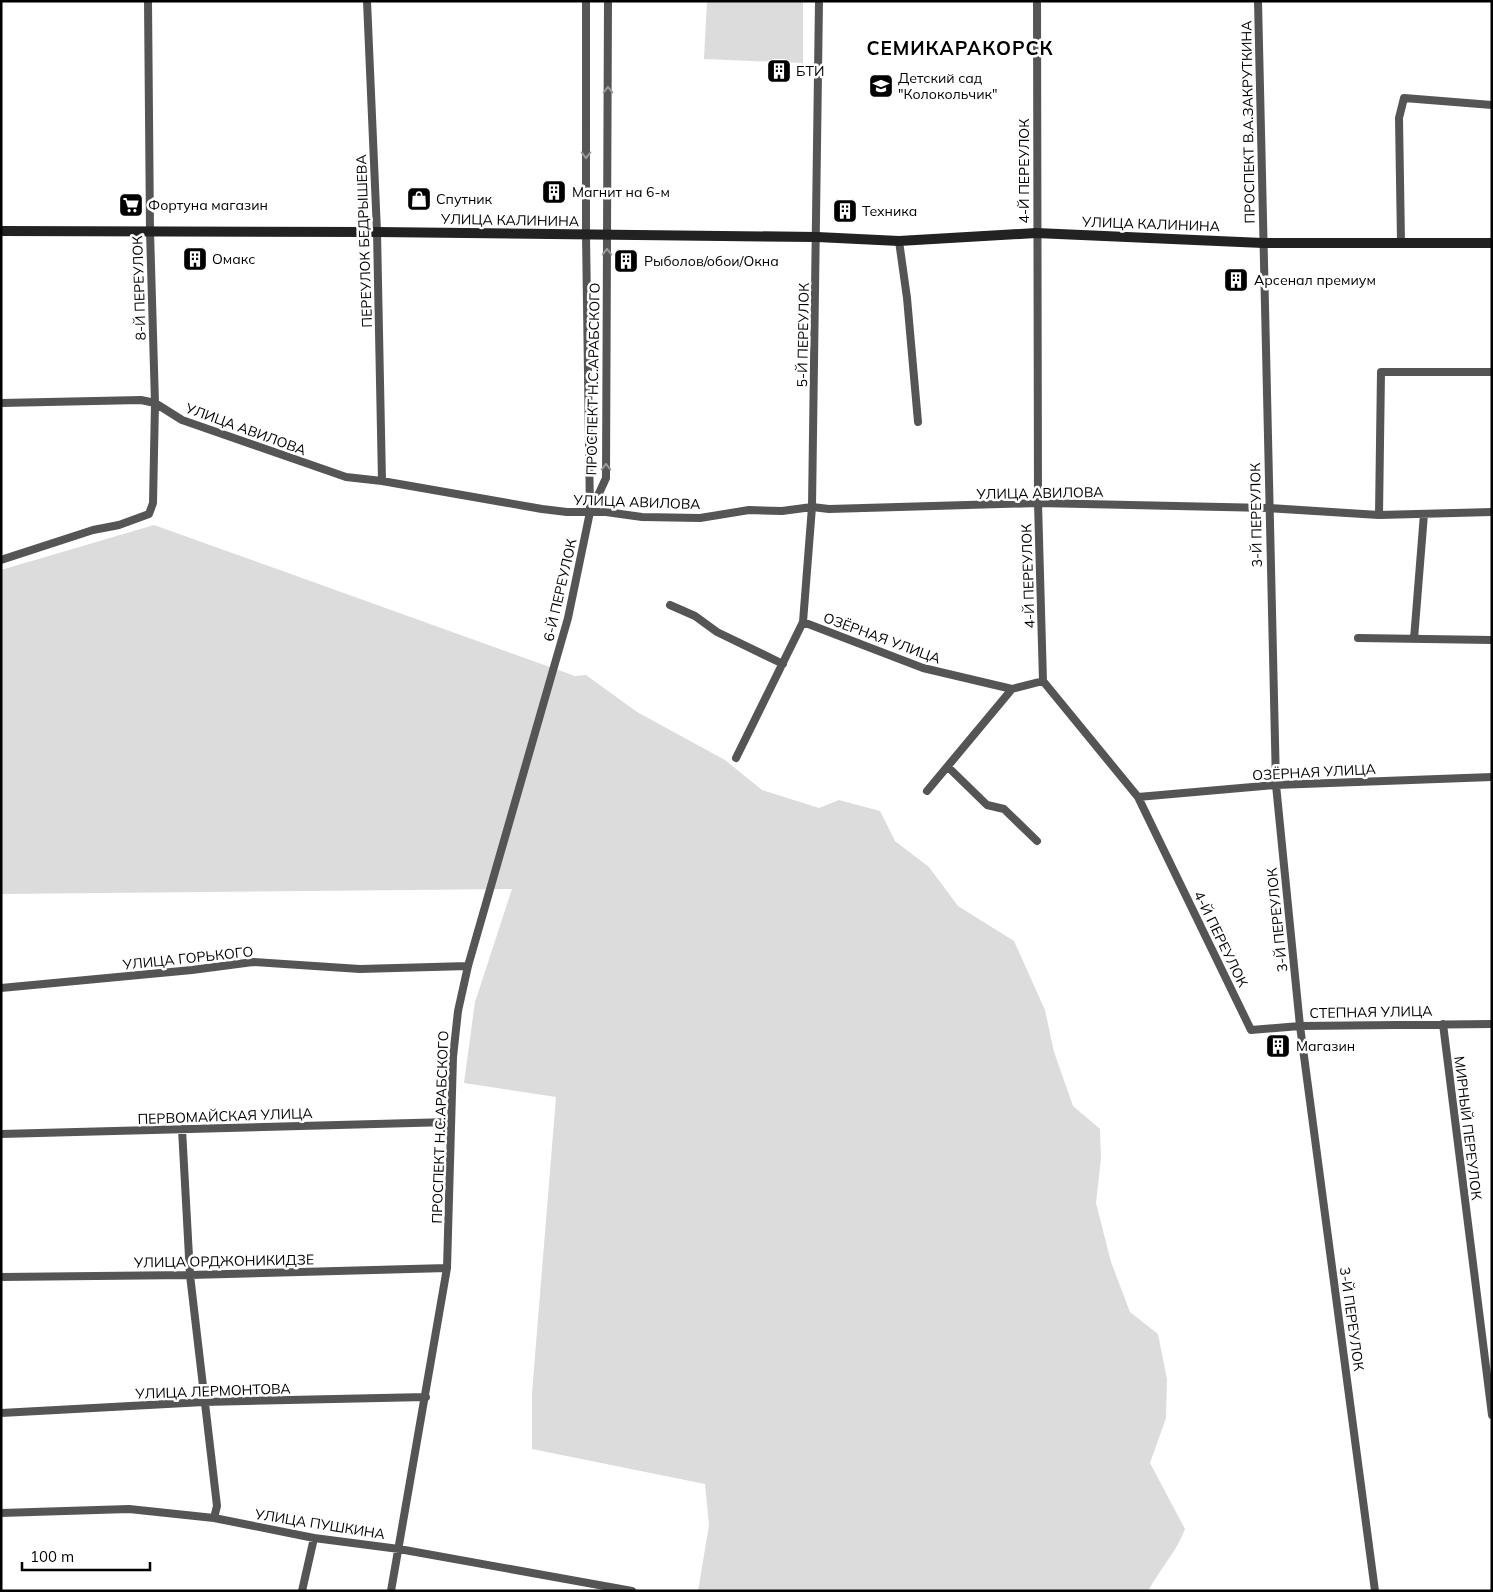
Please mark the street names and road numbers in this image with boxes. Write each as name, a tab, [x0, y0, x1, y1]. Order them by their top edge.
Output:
street label: ПРОСПЕКТ В.А.ЗАКРУТКИНА	[1237, 20, 1259, 224]
street label: 4-Й ПЕРЕУЛОК	[1015, 118, 1033, 223]
street label: ПЕРЕУЛОК БЕДРЫШЕВА	[352, 153, 376, 328]
street label: УЛИЦА КАЛИНИНА	[440, 210, 580, 230]
street label: УЛИЦА КАЛИНИНА	[1081, 213, 1221, 235]
street label: 8-Й ПЕРЕУЛОК	[128, 235, 150, 341]
street label: ПРОСПЕКТ Н.С.АРАБСКОГО	[582, 282, 604, 476]
street label: 5-Й ПЕРЕУЛОК	[793, 282, 813, 388]
street label: УЛИЦА АВИЛОВА	[182, 398, 309, 459]
street label: 3-Й ПЕРЕУЛОК	[1246, 462, 1266, 568]
street label: УЛИЦА АВИЛОВА	[975, 483, 1104, 503]
street label: УЛИЦА АВИЛОВА	[572, 491, 701, 513]
street label: 4-Й ПЕРЕУЛОК	[1017, 523, 1039, 629]
street label: 6-Й ПЕРЕУЛОК	[539, 536, 581, 643]
street label: ОЗЁРНАЯ УЛИЦА	[821, 608, 944, 668]
street label: ОЗЁРНАЯ УЛИЦА	[1252, 760, 1377, 784]
street label: 3-Й ПЕРЕУЛОК	[1262, 866, 1291, 973]
street label: 4-Й ПЕРЕУЛОК	[1190, 888, 1252, 991]
street label: УЛИЦА ГОРЬКОГО	[121, 942, 254, 974]
street label: СТЕПНАЯ УЛИЦА	[1309, 1002, 1433, 1022]
street label: ПРОСПЕКТ Н.С.АРАБСКОГО	[428, 1030, 452, 1224]
street label: МИРНЫЙ ПЕРЕУЛОК	[1450, 1055, 1486, 1202]
street label: ПЕРВОМАЙСКАЯ УЛИЦА	[137, 1104, 314, 1128]
street label: УЛИЦА ОРДЖОНИКИДЗЕ	[133, 1250, 314, 1272]
street label: 3-Й ПЕРЕУЛОК	[1336, 1266, 1368, 1373]
street label: УЛИЦА ЛЕРМОНТОВА	[134, 1379, 292, 1403]
street label: УЛИЦА ПУШКИНА	[253, 1505, 387, 1543]

